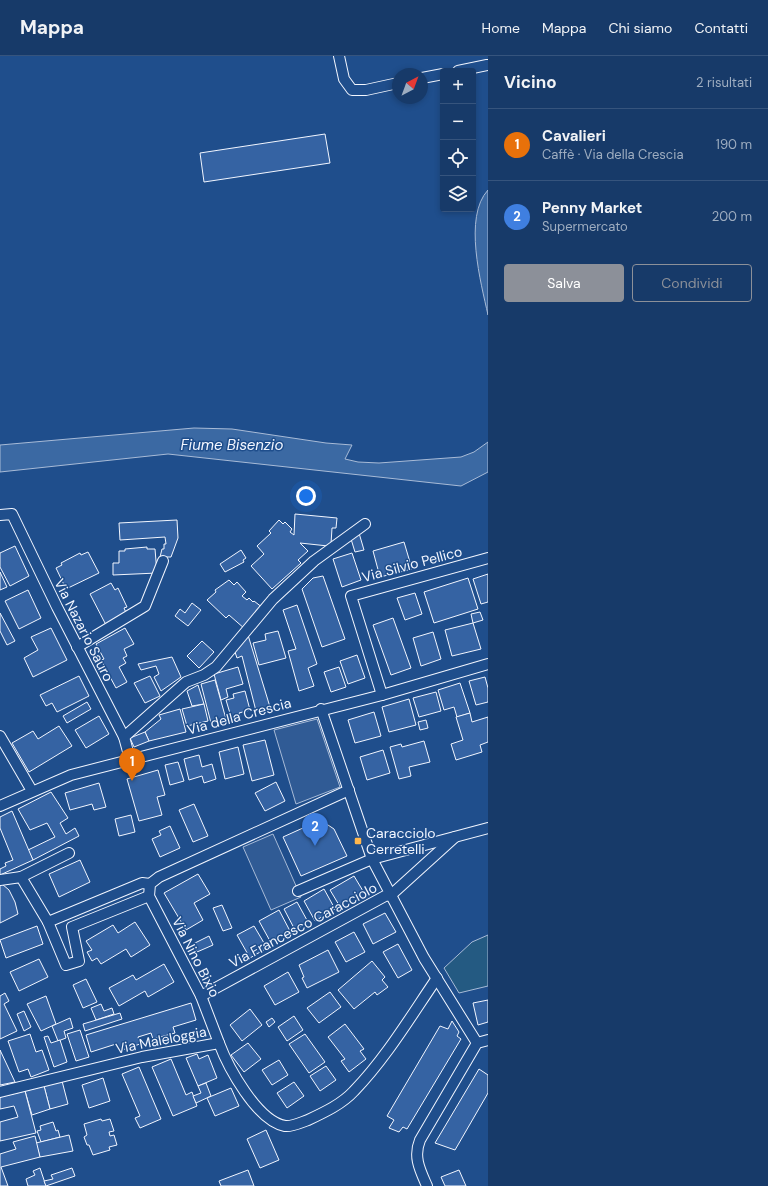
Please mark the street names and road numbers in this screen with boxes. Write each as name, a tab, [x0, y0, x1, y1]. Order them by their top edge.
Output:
street label: Via Silvio Pellico	[360, 542, 464, 586]
street label: Via Nazario Sauro	[50, 576, 118, 684]
street label: Via della Crescia	[185, 693, 293, 739]
street label: Via Francesco Caracciolo	[226, 878, 380, 972]
street label: Via Nino Bixio	[168, 914, 224, 1000]
street label: Via Maleloggia	[114, 1022, 208, 1058]

